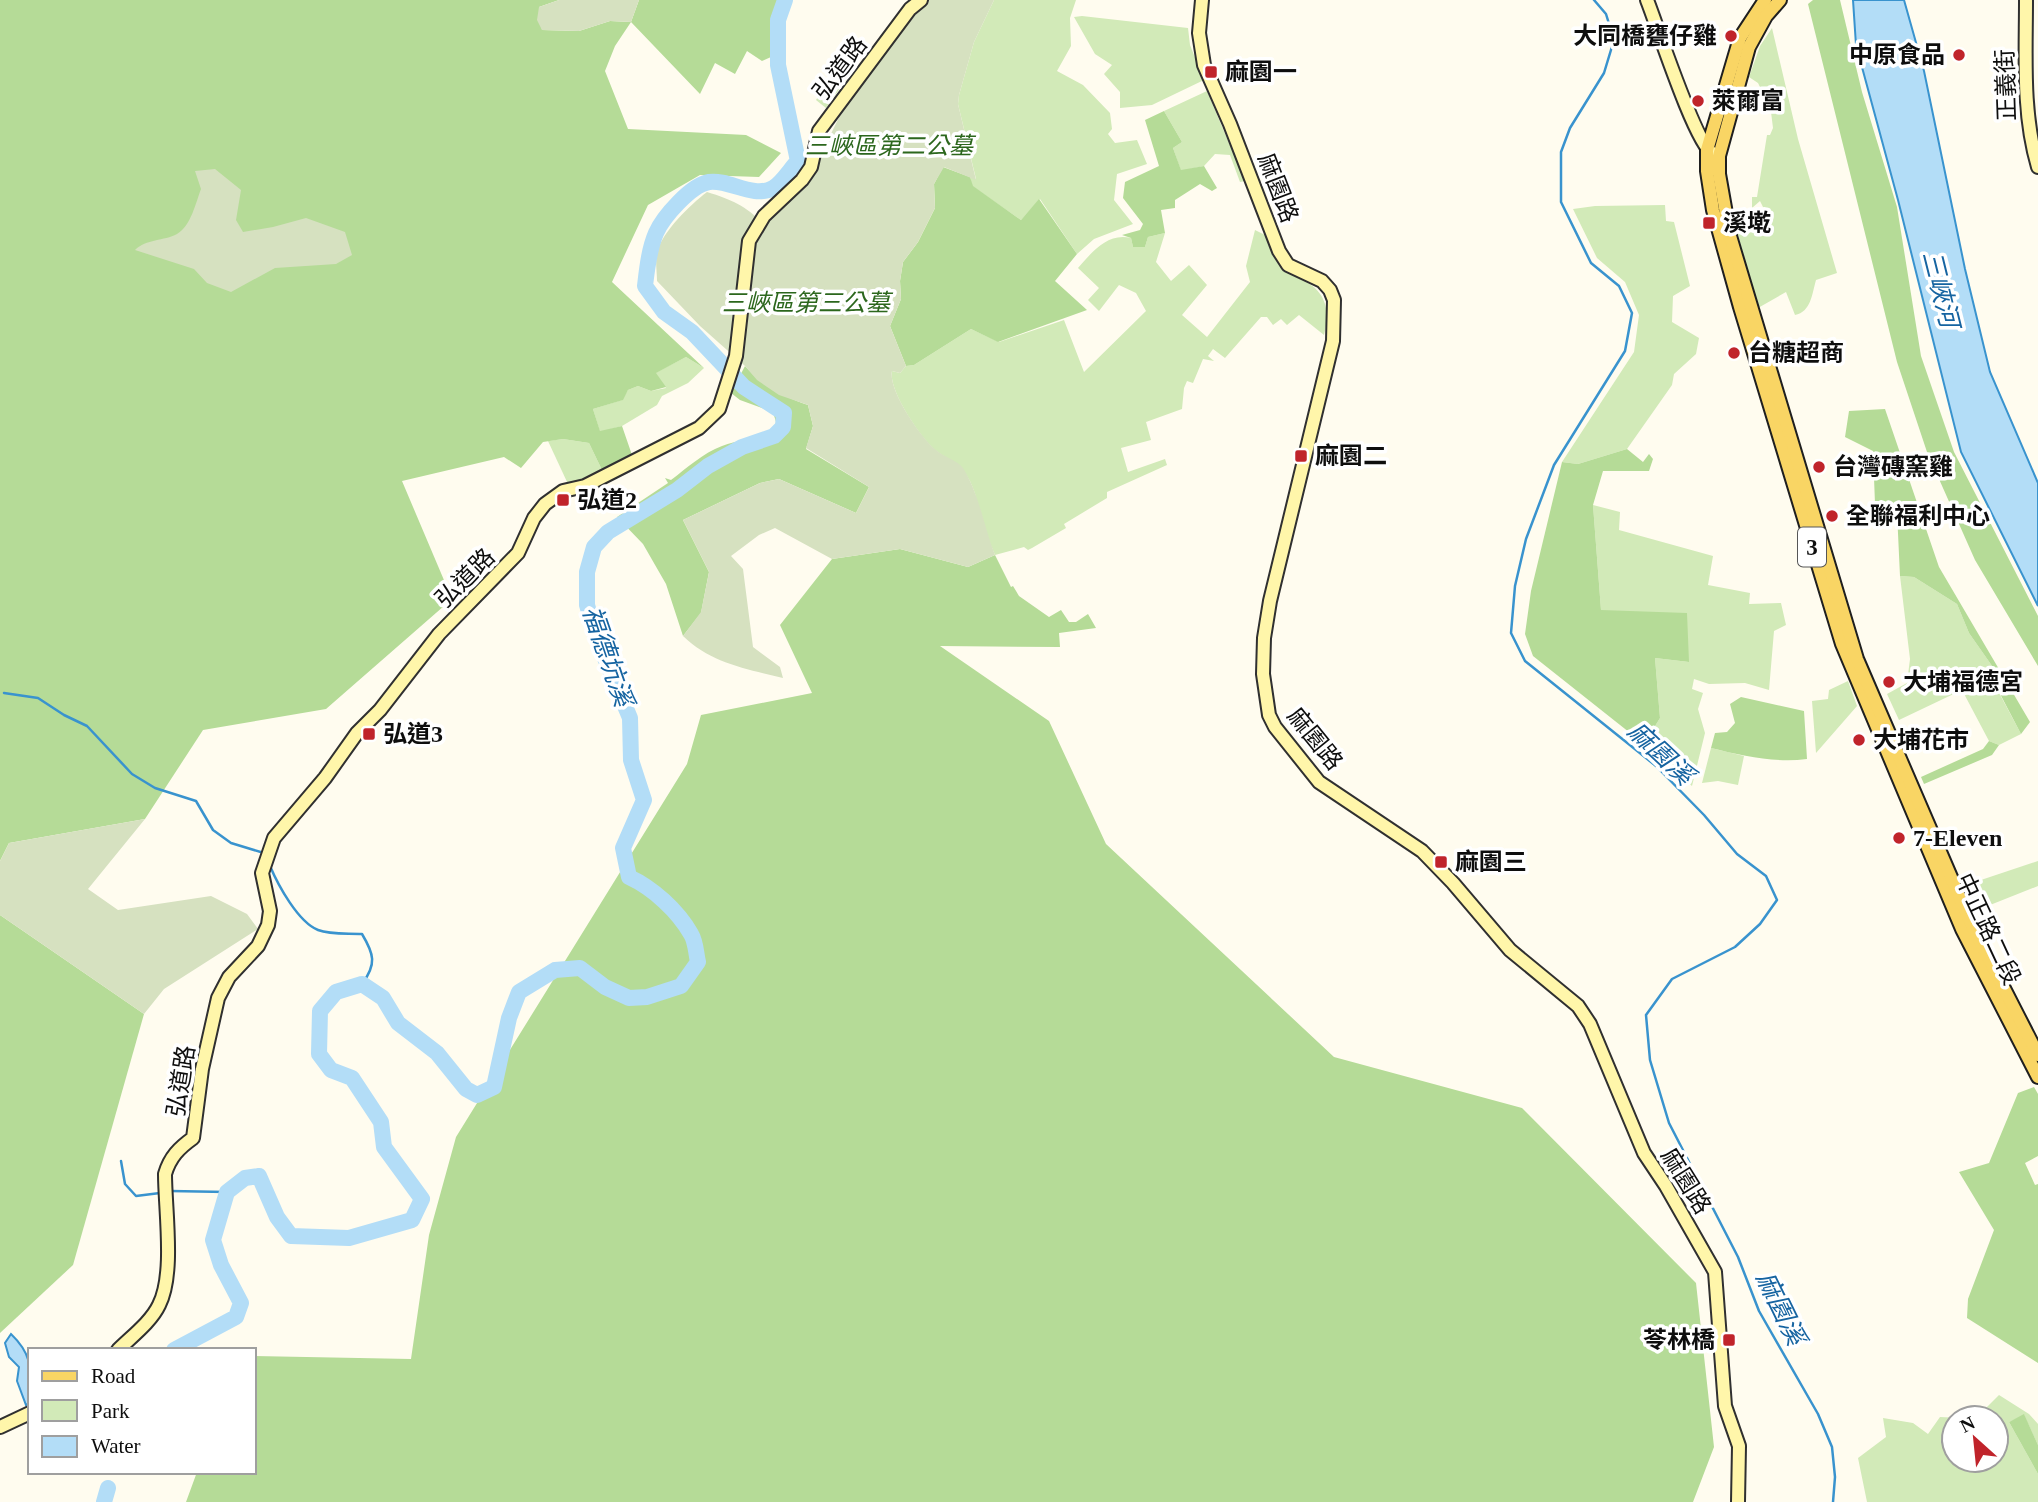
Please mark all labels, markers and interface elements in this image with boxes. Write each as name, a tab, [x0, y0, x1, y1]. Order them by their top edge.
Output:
place label: 大同橋甕仔雞	[1573, 23, 1717, 49]
marker: 大同橋甕仔雞	[1723, 28, 1739, 44]
street label: 弘道路	[808, 31, 872, 105]
place label: 中原食品	[1849, 42, 1945, 68]
marker: 中原食品	[1951, 47, 1967, 63]
street label: 正義街	[1992, 49, 2020, 121]
place label: 麻園一	[1225, 59, 1297, 85]
marker: 麻園一	[1203, 64, 1219, 80]
place label: 萊爾富	[1712, 88, 1784, 114]
marker: 萊爾富	[1690, 93, 1706, 109]
park label: 三峽區第二公墓	[805, 133, 977, 159]
street label: 麻園路	[1253, 150, 1303, 226]
place label: 溪墘	[1723, 210, 1771, 236]
marker: 溪墘	[1701, 215, 1717, 231]
water label: 三峽河	[1917, 248, 1965, 335]
park label: 三峽區第三公墓	[722, 290, 894, 316]
place label: 台糖超商	[1748, 340, 1844, 366]
marker: 台糖超商	[1726, 345, 1742, 361]
place label: 麻園二	[1315, 443, 1387, 469]
marker: 麻園二	[1293, 448, 1309, 464]
place label: 台灣磚窯雞	[1833, 454, 1953, 480]
marker: 台灣磚窯雞	[1811, 459, 1827, 475]
place label: 弘道2	[577, 487, 637, 513]
marker: 弘道2	[555, 492, 571, 508]
place label: 全聯福利中心	[1846, 503, 1990, 529]
marker: 全聯福利中心	[1824, 508, 1840, 524]
road number: 3	[1798, 527, 1826, 566]
street label: 弘道路	[430, 543, 500, 613]
water label: 福德坑溪	[577, 602, 639, 714]
place label: 大埔福德宮	[1903, 669, 2023, 695]
marker: 大埔福德宮	[1881, 674, 1897, 690]
street label: 麻園路	[1282, 703, 1348, 775]
water label: 麻園溪	[1622, 716, 1702, 793]
place label: 弘道3	[383, 721, 443, 747]
marker: 弘道3	[361, 726, 377, 742]
place label: 大埔花市	[1873, 727, 1969, 753]
marker: 大埔花市	[1851, 732, 1867, 748]
place label: 7-Eleven	[1913, 825, 2002, 851]
marker: 7-Eleven	[1891, 830, 1907, 846]
place label: 麻園三	[1455, 849, 1527, 875]
marker: 麻園三	[1433, 854, 1449, 870]
street label: 中正路二段	[1951, 869, 2025, 989]
street label: 弘道路	[163, 1043, 199, 1119]
street label: 麻園路	[1656, 1144, 1716, 1218]
water label: 麻園溪	[1750, 1267, 1812, 1353]
place label: 苓林橋	[1643, 1327, 1715, 1353]
marker: 苓林橋	[1721, 1332, 1737, 1348]
legend	[28, 1348, 256, 1474]
text: Road	[91, 1364, 136, 1388]
text: Park	[91, 1399, 130, 1423]
north arrow	[1940, 1404, 2010, 1474]
text: N	[1957, 1412, 1979, 1437]
text: Water	[91, 1434, 141, 1458]

